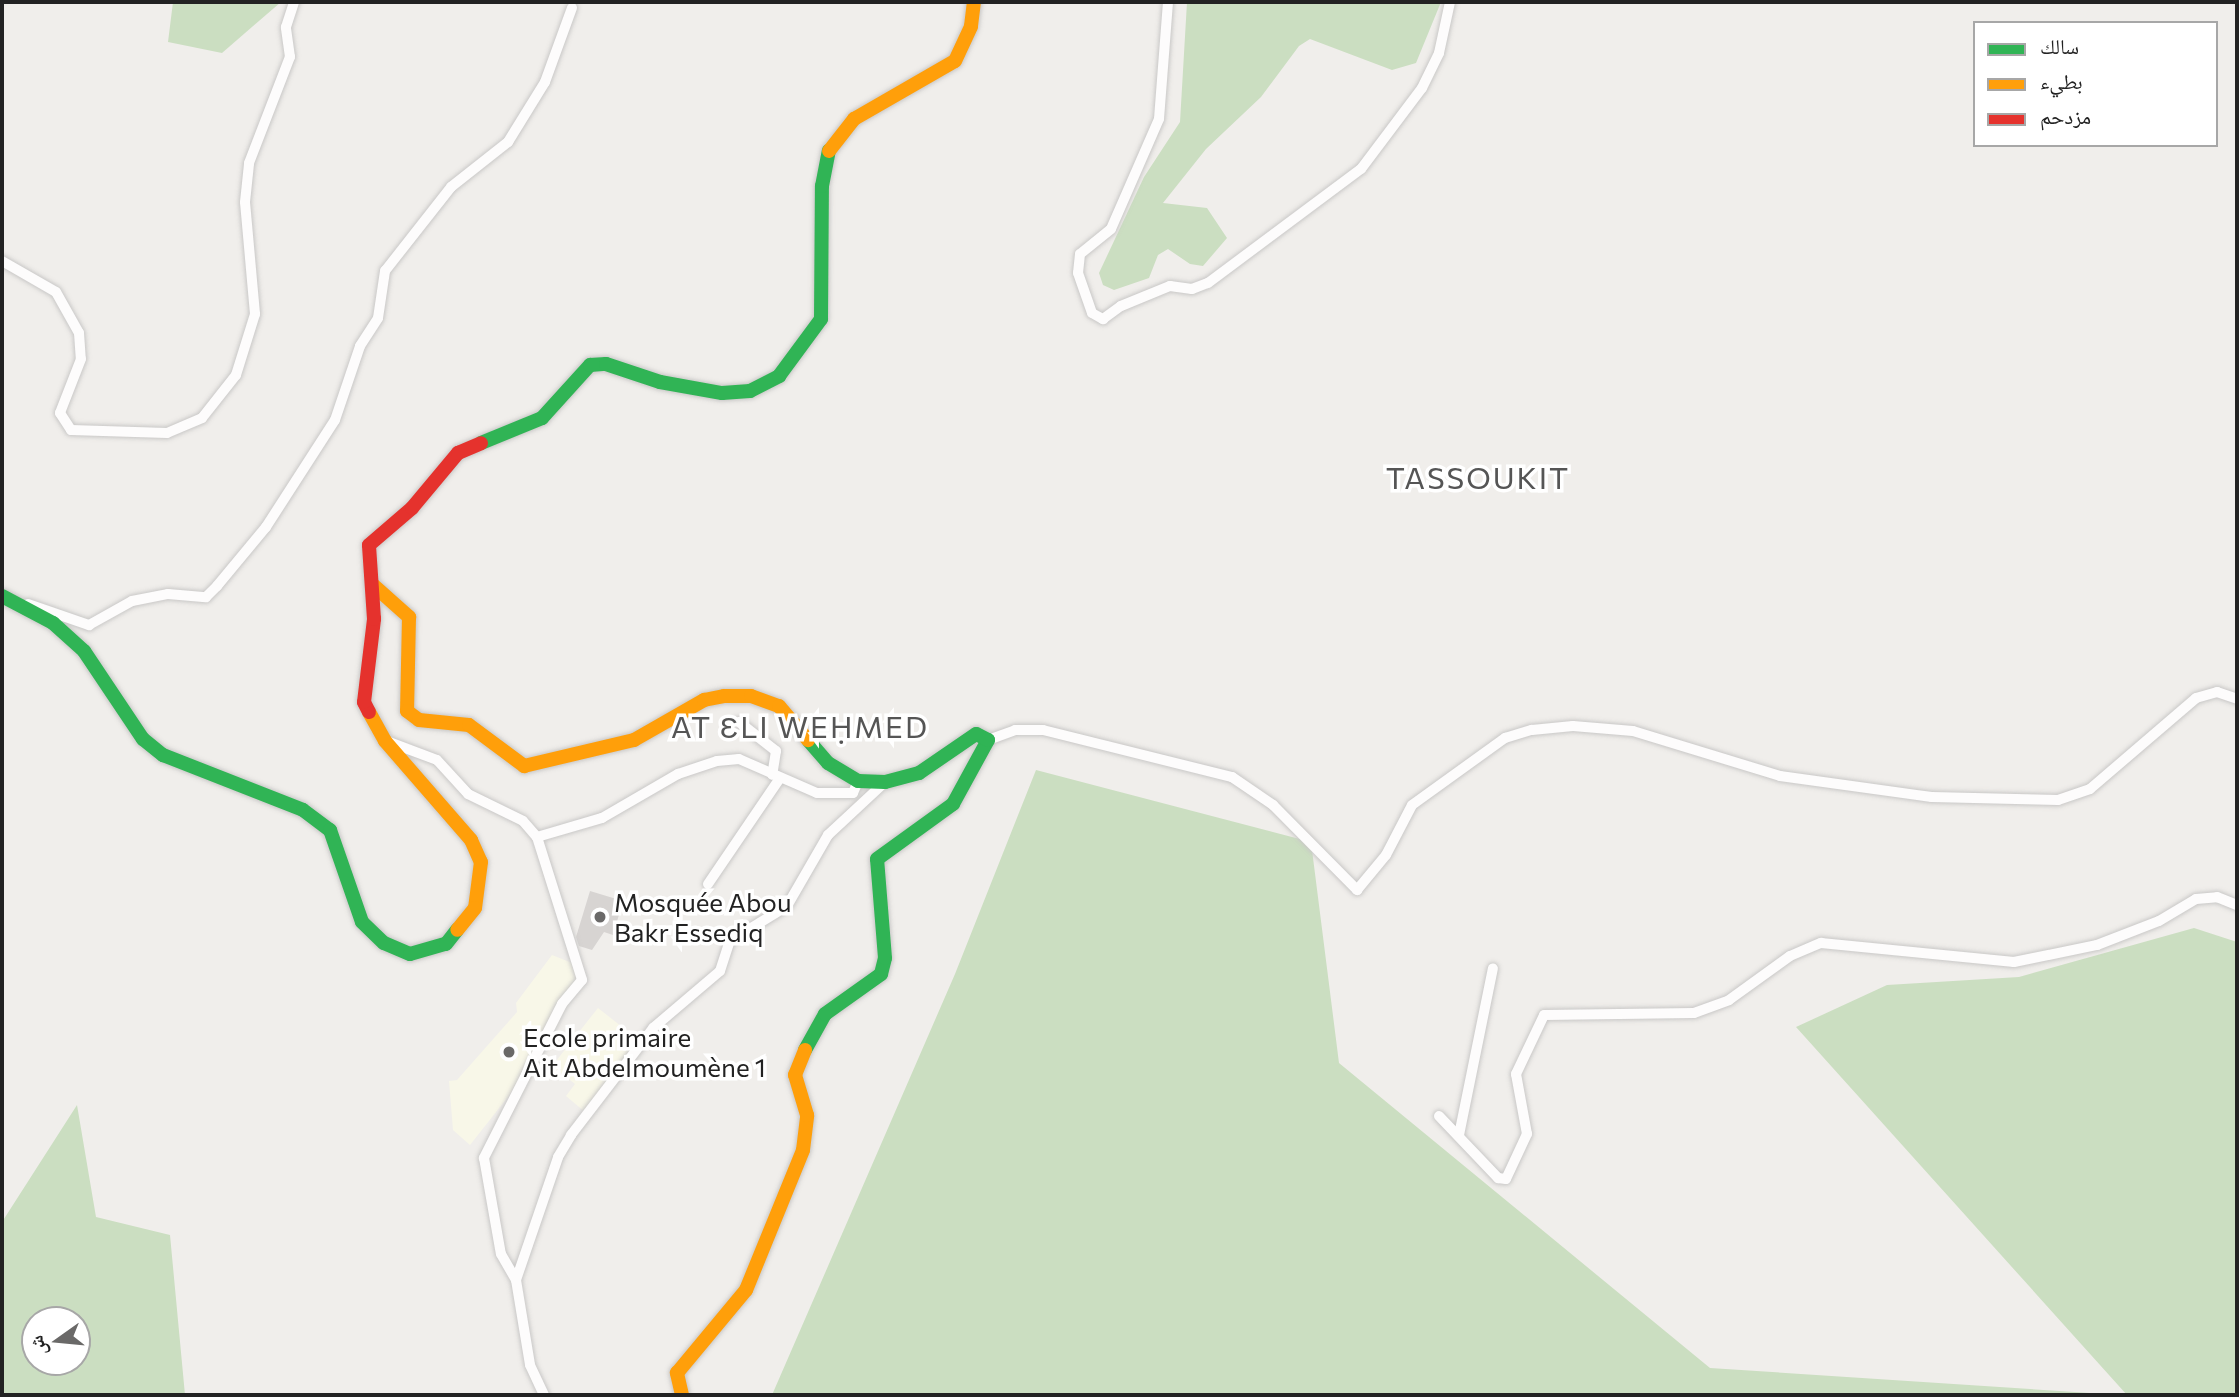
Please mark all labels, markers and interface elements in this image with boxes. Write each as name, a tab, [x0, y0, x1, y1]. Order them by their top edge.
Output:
legend	[1973, 21, 2218, 147]
text: سالك	[2040, 33, 2079, 58]
text: بطيء	[2040, 68, 2083, 93]
text: مزدحم	[2040, 103, 2091, 128]
district label: TASSOUKIT	[1387, 459, 1569, 495]
district label: AT ƐLI WEḤMED	[673, 708, 927, 744]
place label: Mosquée Abou Bakr Essediq	[614, 886, 791, 948]
marker: Mosquée Abou Bakr Essediq	[592, 909, 608, 925]
place label: Ecole primaire Ait Abdelmoumène 1	[523, 1021, 766, 1082]
marker: Ecole primaire Ait Abdelmoumène 1	[501, 1044, 517, 1060]
north arrow	[21, 1306, 91, 1376]
text: ش	[23, 1333, 51, 1359]

